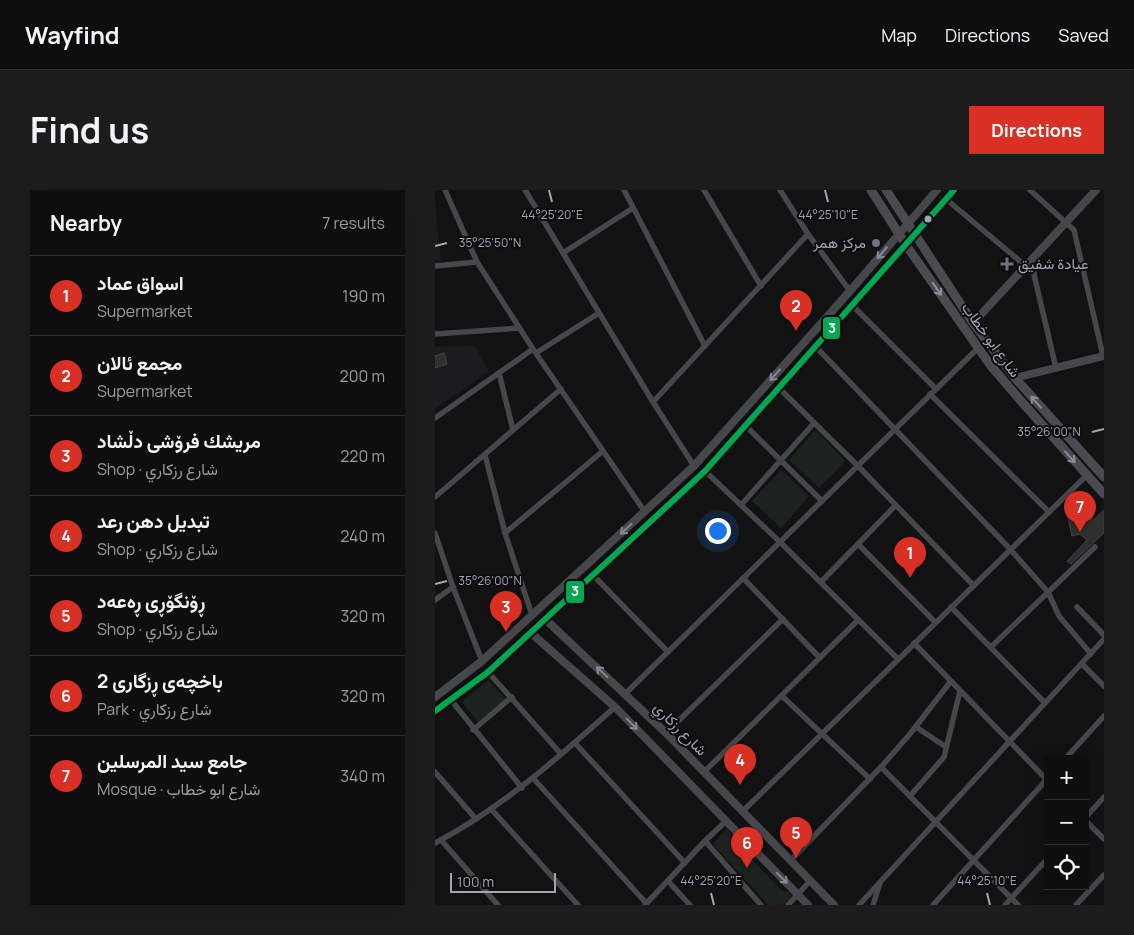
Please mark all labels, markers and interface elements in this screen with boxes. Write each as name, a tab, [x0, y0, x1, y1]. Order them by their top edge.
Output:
text: Wayfind	[25, 18, 120, 51]
text: Map	[881, 23, 917, 47]
text: Directions	[945, 23, 1030, 47]
text: Saved	[1058, 23, 1109, 47]
text: Find us	[30, 106, 149, 154]
button: Directions	[969, 106, 1104, 154]
text: 44°25'20"E	[521, 206, 583, 223]
text: 44°25'10"E	[798, 206, 858, 223]
text: Nearby	[50, 209, 122, 237]
text: 7 results	[322, 212, 385, 234]
unlabelled marker	[923, 214, 933, 224]
place label: مركز همر	[812, 232, 866, 253]
text: 35°25'50"N	[459, 234, 521, 251]
marker: مركز همر	[870, 237, 882, 249]
one-way arrow	[877, 247, 888, 260]
place label: عيادة شفيق	[1018, 253, 1089, 274]
marker: عيادة شفيق	[1000, 257, 1014, 271]
text: اسواق عماد	[97, 270, 184, 296]
one-way arrow	[932, 281, 942, 295]
text: 1	[62, 285, 70, 307]
text: 190 m	[342, 285, 385, 307]
pin: 2	[780, 290, 812, 331]
street label: شارع ابو خطاب	[956, 298, 1026, 382]
text: Supermarket	[97, 300, 193, 322]
line badge: 3	[822, 316, 841, 340]
text: 3	[828, 318, 836, 337]
text: مجمع ئالان	[97, 350, 182, 376]
text: 2	[61, 365, 71, 387]
text: 200 m	[340, 365, 385, 387]
one-way arrow	[769, 368, 781, 381]
text: Supermarket	[97, 380, 193, 402]
one-way arrow	[1031, 396, 1042, 409]
text: 35°26'00"N	[1017, 423, 1081, 440]
text: مريشك فرۆشى دڵشاد	[97, 428, 261, 454]
text: 3	[61, 445, 71, 467]
text: 220 m	[340, 445, 385, 467]
one-way arrow	[1064, 450, 1076, 463]
text: Shop · شارع رزكاري	[97, 458, 218, 480]
pin: 7	[1064, 491, 1096, 532]
text: تبديل دهن رعد	[97, 508, 210, 534]
your location	[705, 518, 731, 544]
one-way arrow	[619, 523, 632, 535]
text: 4	[61, 525, 71, 547]
text: 240 m	[340, 525, 385, 547]
pin: 1	[894, 537, 926, 578]
text: Shop · شارع رزكاري	[97, 538, 218, 560]
text: 35°26'00"N	[458, 572, 522, 589]
line badge: 3	[565, 580, 585, 604]
text: 3	[571, 581, 579, 600]
text: ڕۆنگۆڕی ڕەعەد	[97, 588, 205, 614]
pin: 3	[490, 591, 522, 632]
text: 5	[61, 605, 71, 627]
text: 320 m	[341, 605, 385, 627]
text: Shop · شارع رزكاري	[97, 618, 218, 640]
one-way arrow	[595, 666, 608, 678]
text: باخچەی ڕزگاری 2	[97, 668, 223, 694]
text: 6	[61, 685, 71, 707]
text: 320 m	[341, 685, 385, 707]
street label: شارع رزكاري	[647, 697, 712, 762]
text: Park · شارع رزكاري	[97, 698, 212, 720]
one-way arrow	[626, 718, 638, 730]
pin: 4	[724, 744, 756, 785]
text: جامع سيد المرسلين	[97, 748, 247, 774]
map controls	[1044, 755, 1089, 890]
button: +	[1044, 755, 1089, 800]
text: 7	[62, 765, 70, 787]
text: 340 m	[340, 765, 385, 787]
text: Mosque · شارع ابو خطاب	[97, 778, 260, 800]
button: −	[1044, 800, 1089, 845]
pin: 5	[780, 817, 812, 858]
pin: 6	[731, 827, 763, 868]
button: locate	[1044, 845, 1089, 890]
scale bar	[450, 870, 556, 893]
text: 100 m	[457, 872, 494, 891]
text: 44°25'20"E	[680, 872, 742, 889]
one-way arrow	[776, 872, 788, 884]
text: 44°25'10"E	[957, 872, 1017, 889]

